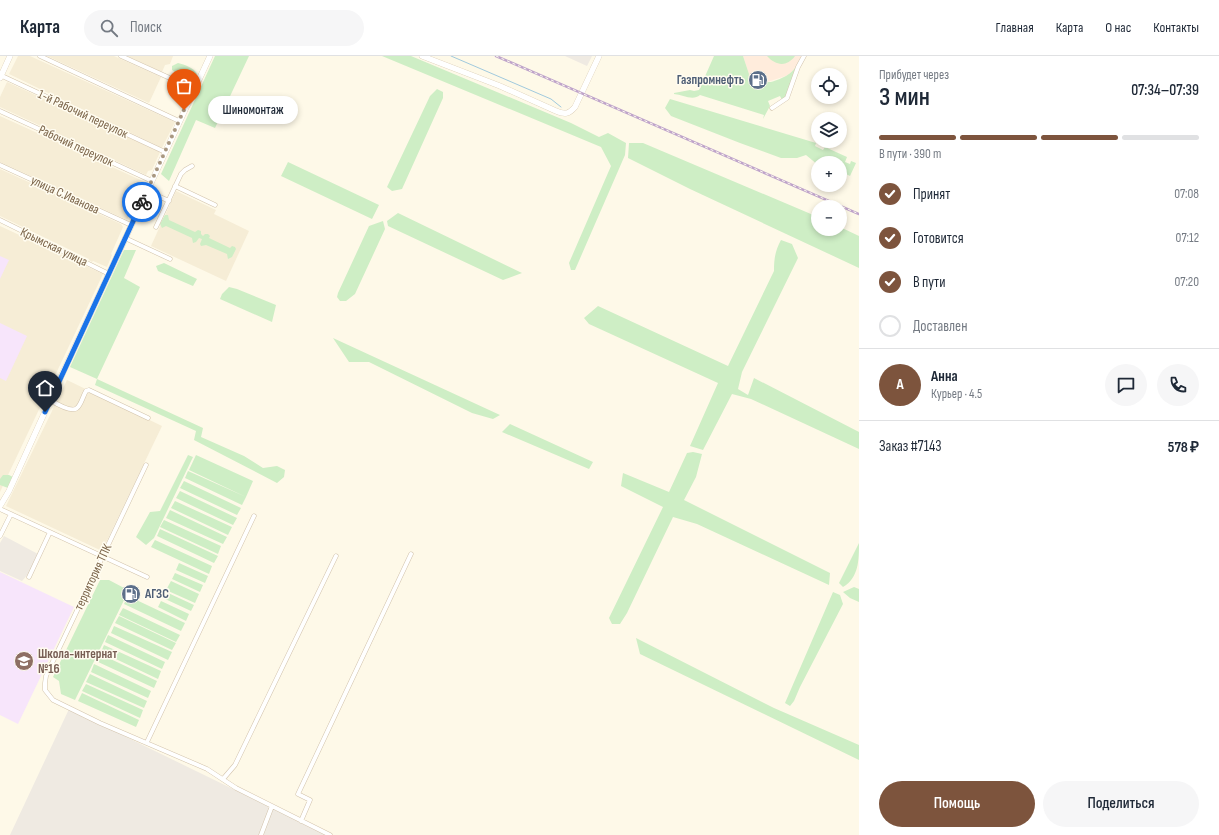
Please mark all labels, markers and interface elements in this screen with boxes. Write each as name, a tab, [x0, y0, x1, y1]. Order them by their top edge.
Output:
search box	[84, 10, 364, 46]
text: Карта	[20, 16, 60, 39]
icon: search	[98, 17, 120, 39]
text: Поиск	[130, 18, 162, 37]
text: Главная	[996, 19, 1034, 36]
text: Карта	[1056, 19, 1083, 36]
text: О нас	[1105, 19, 1131, 36]
text: Контакты	[1153, 19, 1199, 36]
text: Прибудет через	[879, 67, 949, 83]
map controls	[811, 68, 847, 236]
button: locate	[811, 68, 847, 104]
pin	[167, 69, 201, 110]
fuel station icon: Газпромнефть	[747, 69, 769, 91]
place label: Газпромнефть	[677, 72, 744, 88]
icon: bag	[173, 75, 195, 97]
text: 07:34–07:39	[1131, 81, 1199, 100]
text: 3 мин	[879, 82, 930, 113]
street label: 1-й Рабочий переулок	[35, 86, 131, 142]
callout: Шиномонтаж	[208, 96, 298, 124]
text: Шиномонтаж	[223, 102, 283, 118]
button: layers	[811, 112, 847, 148]
street label: Рабочий переулок	[36, 122, 116, 170]
text: В пути · 390 m	[879, 146, 941, 162]
button: +	[811, 156, 847, 192]
street label: улица С.Иванова	[28, 172, 102, 218]
courier	[122, 182, 162, 222]
icon: check	[879, 183, 901, 205]
text: Принят	[913, 185, 950, 204]
text: 07:08	[1174, 186, 1199, 202]
icon: bike	[131, 191, 153, 213]
button: −	[811, 200, 847, 236]
street label: Крымская улица	[18, 224, 90, 270]
icon: check	[879, 227, 901, 249]
text: Готовится	[913, 229, 964, 248]
text: 07:12	[1176, 230, 1199, 246]
icon: check	[879, 271, 901, 293]
text: В пути	[913, 273, 945, 292]
text: 07:20	[1175, 274, 1199, 290]
text: Доставлен	[913, 317, 967, 336]
button: chat	[1105, 364, 1147, 406]
button: phone	[1157, 364, 1199, 406]
text: Анна	[931, 367, 958, 386]
pin	[28, 371, 62, 412]
text: А	[896, 375, 904, 394]
icon: home	[34, 377, 56, 399]
text: Курьер · 4.5	[931, 386, 982, 402]
text: Заказ #7143	[879, 437, 942, 456]
text: 578 ₽	[1168, 438, 1199, 457]
street label: территория ТПК	[71, 541, 115, 613]
fuel station icon: АГЗС	[120, 583, 142, 605]
place label: АГЗС	[144, 586, 169, 602]
place label: Школа-интернат №16	[38, 646, 117, 677]
school or university icon: Школа-интернат №16	[13, 650, 35, 672]
button: Помощь	[879, 781, 1035, 827]
button: Поделиться	[1043, 781, 1199, 827]

